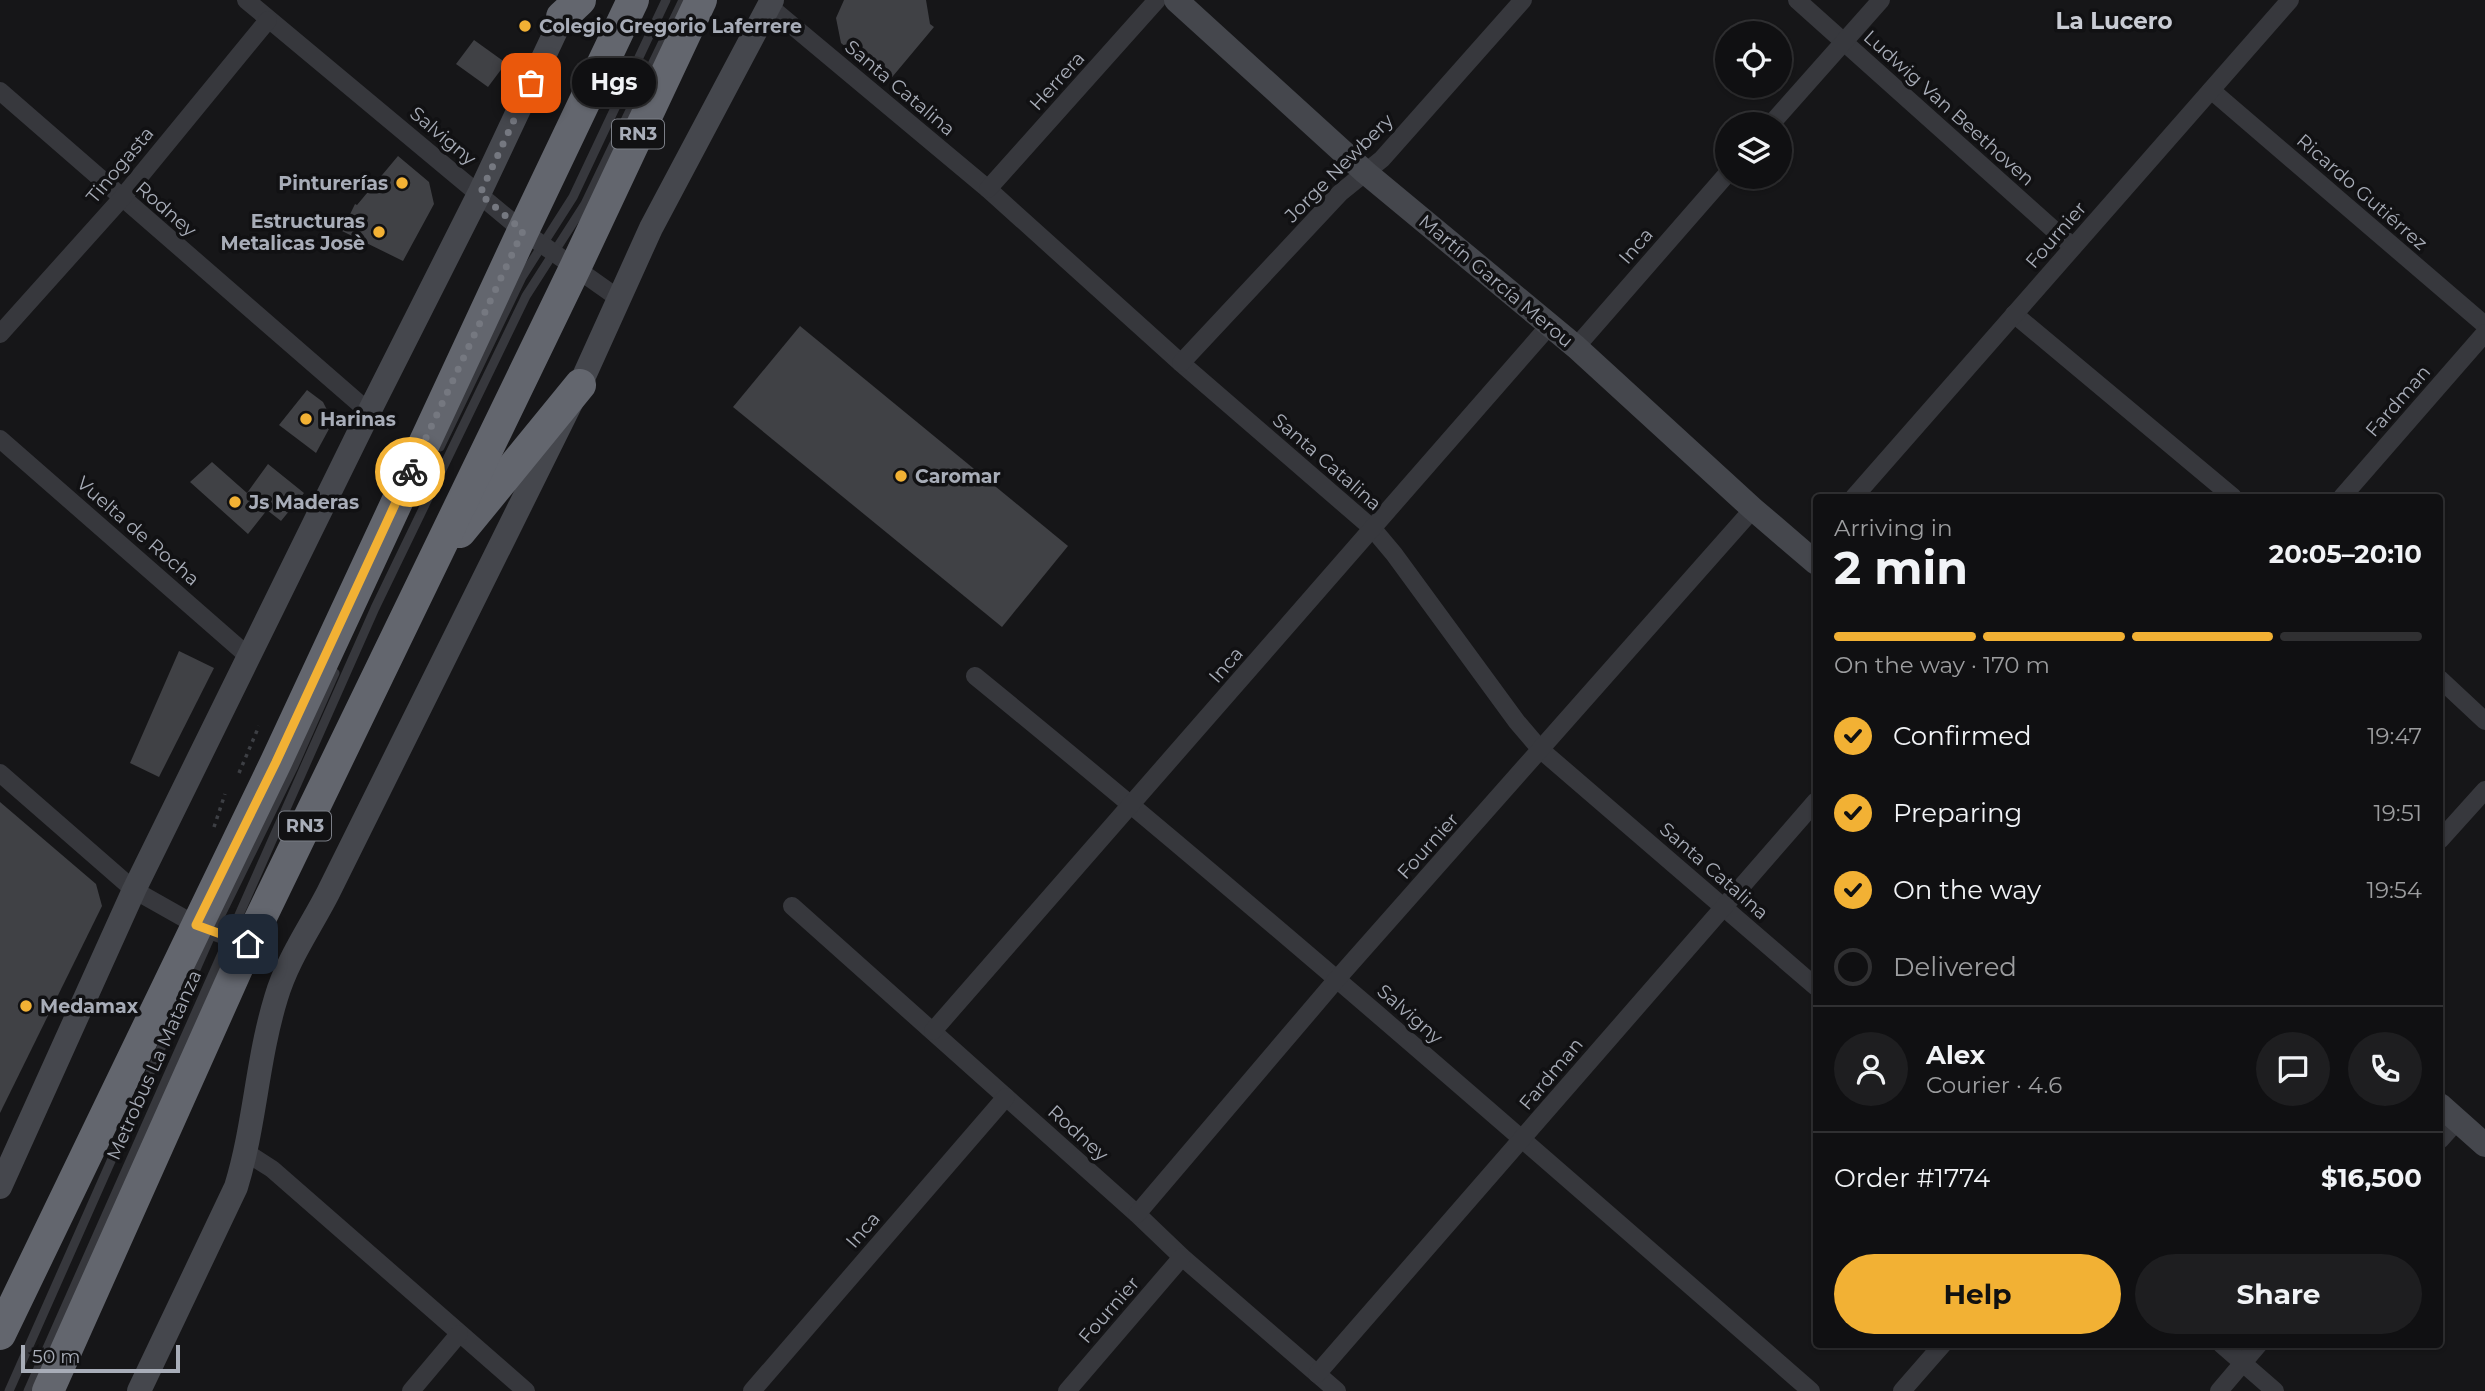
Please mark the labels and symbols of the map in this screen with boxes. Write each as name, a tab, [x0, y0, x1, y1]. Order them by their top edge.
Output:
district label: La Lucero	[2055, 7, 2173, 35]
place label: Colegio Gregorio Laferrere	[539, 15, 802, 38]
marker: Colegio Gregorio Laferrere	[517, 18, 533, 34]
street label: Ludwig Van Beethoven	[1859, 25, 2039, 191]
street label: Santa Catalina	[840, 35, 960, 141]
street label: Herrera	[1025, 47, 1089, 115]
pin	[501, 53, 561, 113]
callout: Hgs	[573, 58, 657, 108]
street label: Salvigny	[405, 102, 481, 171]
street label: Jorge Newbery	[1279, 109, 1398, 228]
road number: RN3	[612, 119, 664, 148]
street label: Tinogasta	[81, 122, 159, 208]
street label: Ricardo Gutiérrez	[2292, 129, 2432, 255]
place label: Pinturerías	[278, 172, 388, 195]
marker: Pinturerías	[394, 175, 410, 191]
street label: Rodney	[131, 176, 202, 242]
street label: Fournier	[2021, 197, 2091, 273]
place label: Estructuras Metalicas Josè	[221, 210, 365, 255]
street label: Martín García Merou	[1414, 210, 1578, 352]
street label: Inca	[1614, 223, 1658, 269]
marker: Estructuras Metalicas Josè	[371, 224, 387, 240]
street label: Fardman	[2361, 361, 2435, 441]
place label: Harinas	[320, 408, 396, 431]
street label: Santa Catalina	[1268, 409, 1386, 515]
marker: Harinas	[298, 411, 314, 427]
courier	[375, 437, 445, 507]
place label: Caromar	[915, 465, 1001, 488]
marker: Caromar	[893, 468, 909, 484]
street label: Vuelta de Rocha	[72, 471, 204, 591]
place label: Js Maderas	[248, 491, 359, 514]
marker: Js Maderas	[227, 494, 243, 510]
street label: Inca	[1204, 642, 1248, 688]
street label: Fournier	[1392, 808, 1464, 884]
road number: RN3	[279, 812, 331, 840]
street label: Santa Catalina	[1655, 818, 1773, 924]
pin	[218, 914, 278, 974]
street label: Metrobus La Matanza	[102, 966, 206, 1164]
street label: Salvigny	[1373, 979, 1448, 1049]
place label: Medamax	[40, 995, 139, 1018]
marker: Medamax	[18, 998, 34, 1014]
street label: Fardman	[1514, 1033, 1588, 1115]
street label: Rodney	[1043, 1100, 1113, 1166]
street label: Inca	[841, 1207, 885, 1253]
street label: Fournier	[1074, 1272, 1144, 1348]
scale bar	[21, 1342, 180, 1374]

